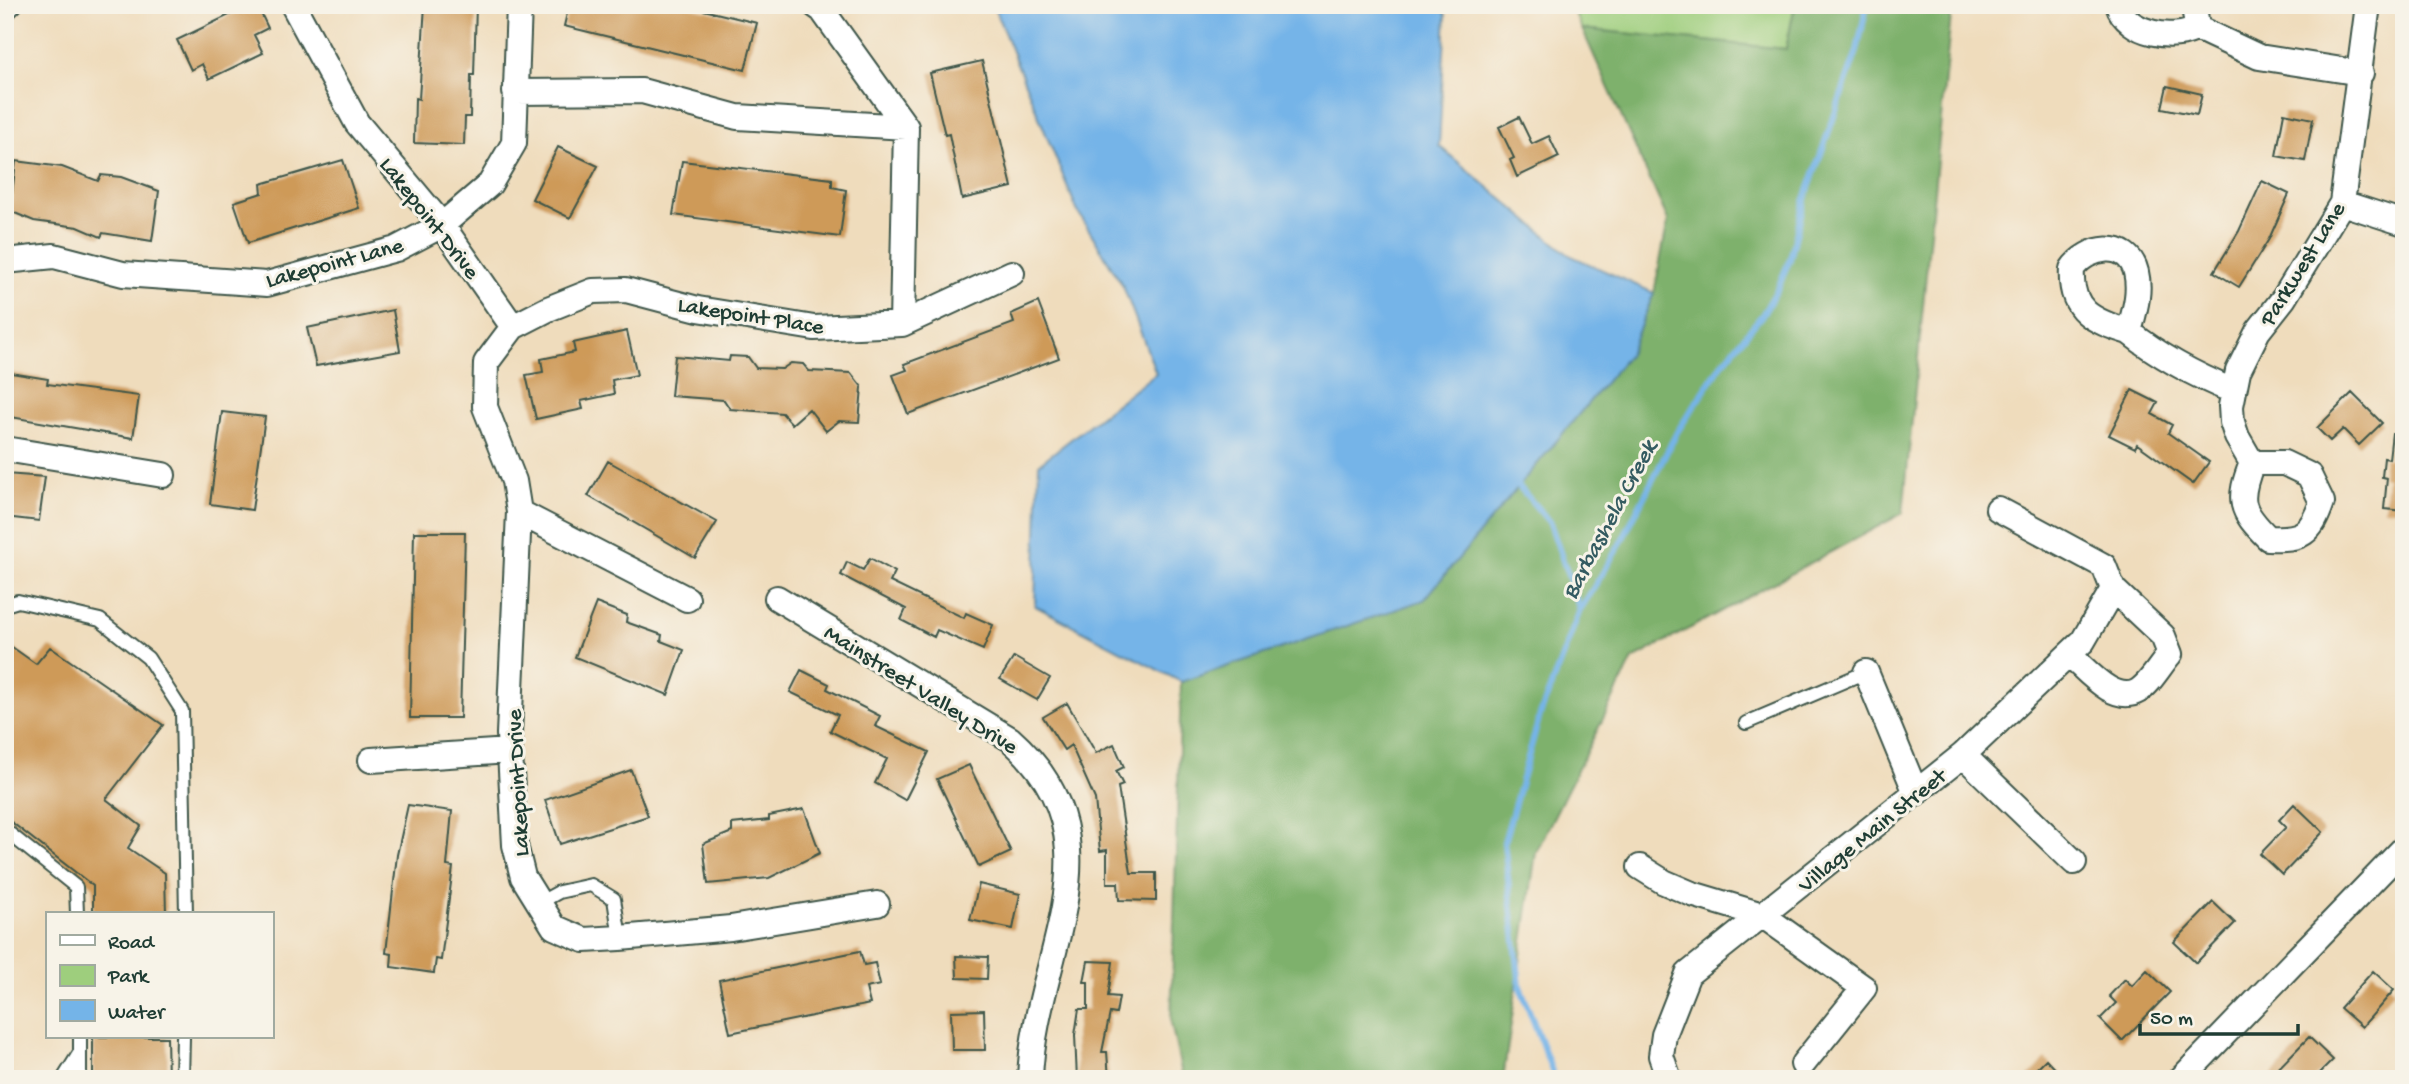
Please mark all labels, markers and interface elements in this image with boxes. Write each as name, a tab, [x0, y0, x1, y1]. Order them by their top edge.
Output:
street label: Lakepoint Drive	[372, 153, 485, 286]
street label: Parkwest Lane	[2255, 197, 2353, 333]
street label: Lakepoint Lane	[263, 233, 408, 296]
street label: Lakepoint Place	[675, 293, 827, 343]
water label: Barbashela Creek	[1557, 434, 1666, 605]
street label: Mainstreet Valley Drive	[818, 620, 1023, 762]
street label: Lakepoint Drive	[502, 707, 537, 857]
street label: Village Main Street	[1793, 763, 1954, 900]
legend	[46, 912, 273, 1038]
text: Road	[108, 932, 156, 957]
text: Park	[107, 966, 151, 991]
scale bar	[2140, 993, 2297, 1037]
text: Water	[108, 1002, 166, 1027]
text: 50 m	[2150, 1008, 2193, 1033]

